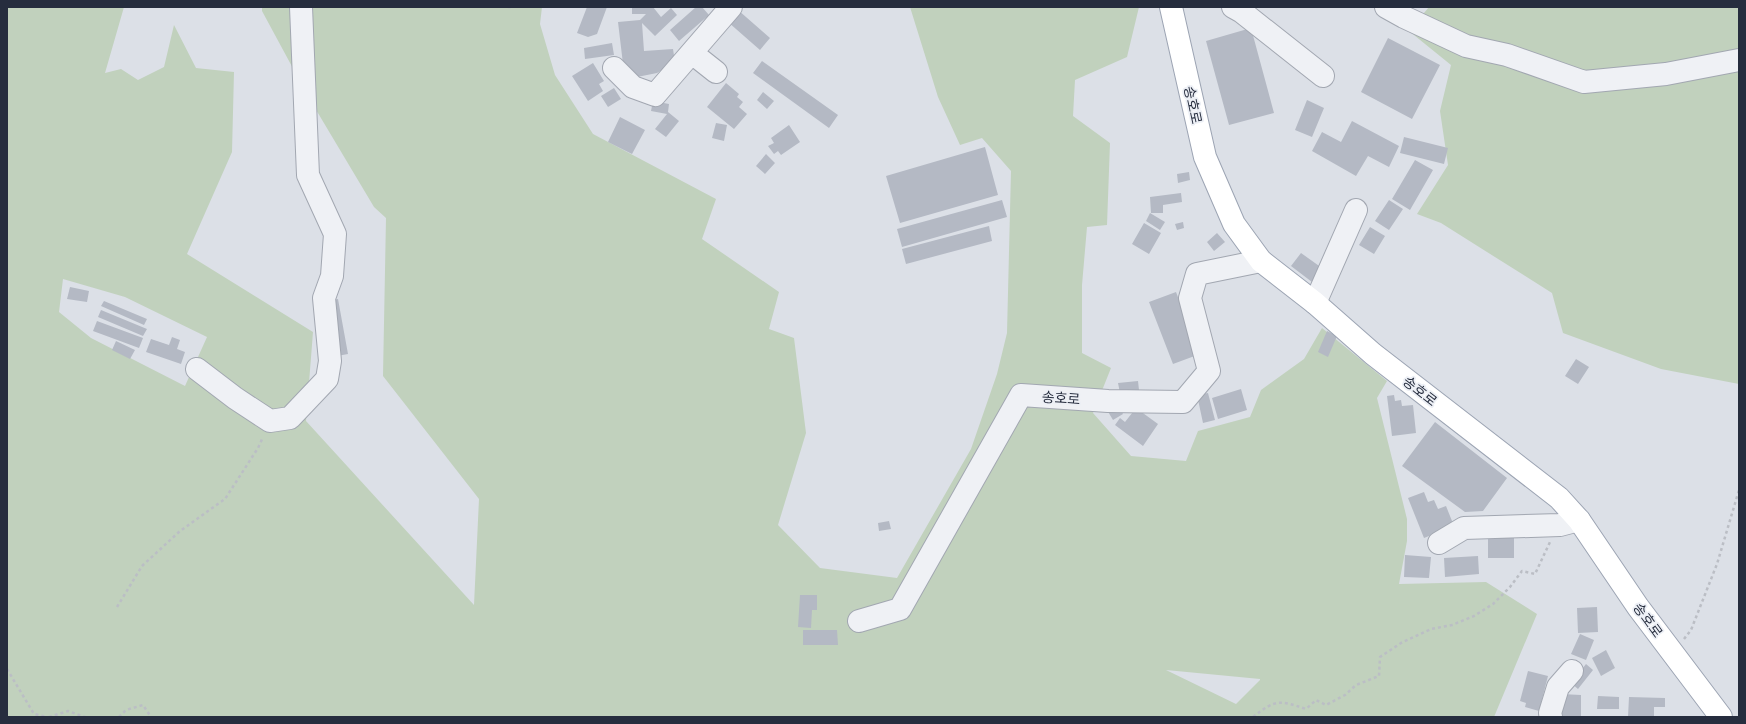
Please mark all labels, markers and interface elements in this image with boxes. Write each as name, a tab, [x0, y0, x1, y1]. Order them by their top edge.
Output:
street label: 송호로	[1181, 84, 1205, 126]
street label: 송호로	[1400, 373, 1440, 409]
street label: 송호로	[1041, 389, 1081, 407]
street label: 송호로	[1630, 600, 1666, 640]

